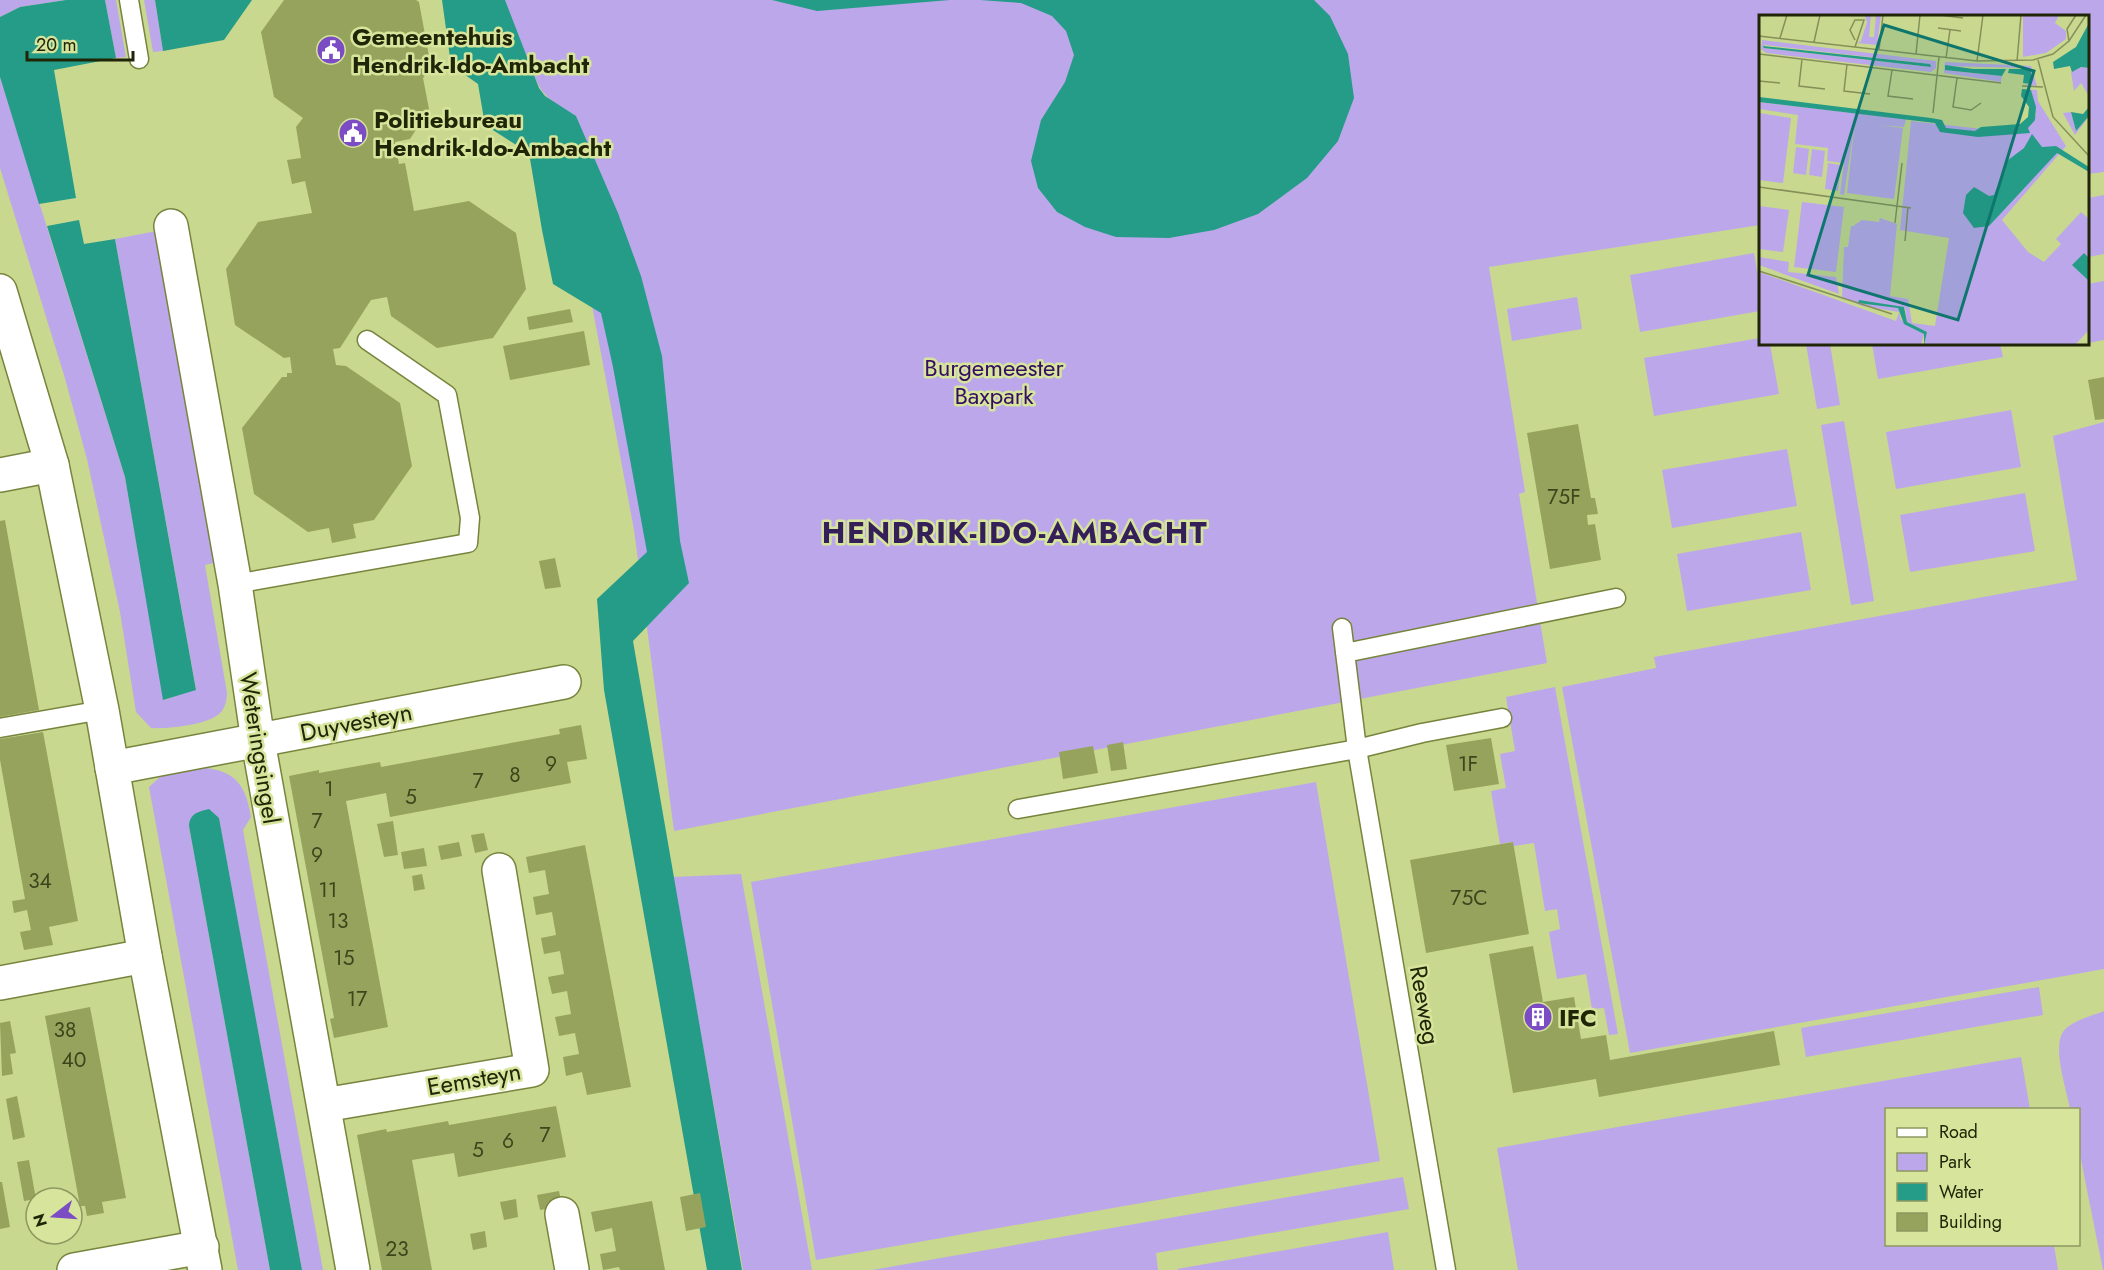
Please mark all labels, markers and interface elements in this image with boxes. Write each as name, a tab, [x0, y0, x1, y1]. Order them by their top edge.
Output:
inset map	[1759, 15, 2089, 345]
place label: Gemeentehuis Hendrik-Ido-Ambacht	[352, 19, 589, 82]
scale bar	[27, 24, 134, 62]
text: 20 m	[36, 32, 76, 58]
public building icon: Gemeentehuis Hendrik-Ido-Ambacht	[315, 34, 347, 66]
place label: Politiebureau Hendrik-Ido-Ambacht	[374, 102, 611, 165]
public building icon: Politiebureau Hendrik-Ido-Ambacht	[337, 117, 369, 149]
park label: Burgemeester Baxpark	[924, 350, 1064, 413]
house number: 75F	[1547, 482, 1581, 512]
district label: HENDRIK-IDO-AMBACHT	[822, 511, 1208, 554]
street label: Weteringsingel	[231, 670, 289, 826]
street label: Duyvesteyn	[297, 694, 415, 750]
house number: 9	[545, 749, 557, 779]
house number: 1F	[1458, 749, 1478, 779]
house number: 8	[509, 760, 521, 790]
house number: 7	[472, 766, 484, 796]
house number: 1	[324, 774, 334, 804]
house number: 5	[405, 782, 417, 812]
house number: 7	[311, 806, 323, 836]
house number: 9	[311, 840, 323, 870]
house number: 34	[28, 866, 52, 896]
house number: 11	[319, 875, 337, 905]
house number: 75C	[1450, 883, 1488, 913]
house number: 13	[328, 906, 348, 936]
house number: 15	[333, 943, 355, 973]
street label: Reeweg	[1401, 963, 1449, 1047]
house number: 17	[347, 984, 367, 1014]
place label: IFC	[1559, 1000, 1597, 1035]
building icon: IFC	[1522, 1001, 1554, 1033]
house number: 38	[54, 1015, 76, 1045]
house number: 40	[62, 1045, 86, 1075]
street label: Eemsteyn	[424, 1054, 524, 1104]
legend	[1885, 1108, 2080, 1246]
text: Road	[1939, 1119, 1978, 1145]
house number: 7	[539, 1120, 551, 1150]
house number: 6	[502, 1126, 514, 1156]
house number: 5	[472, 1135, 484, 1165]
text: Park	[1939, 1149, 1971, 1175]
text: Water	[1939, 1179, 1984, 1205]
north arrow	[24, 1186, 84, 1246]
text: Building	[1939, 1209, 2002, 1235]
text: N	[27, 1211, 53, 1230]
house number: 23	[385, 1234, 409, 1264]

